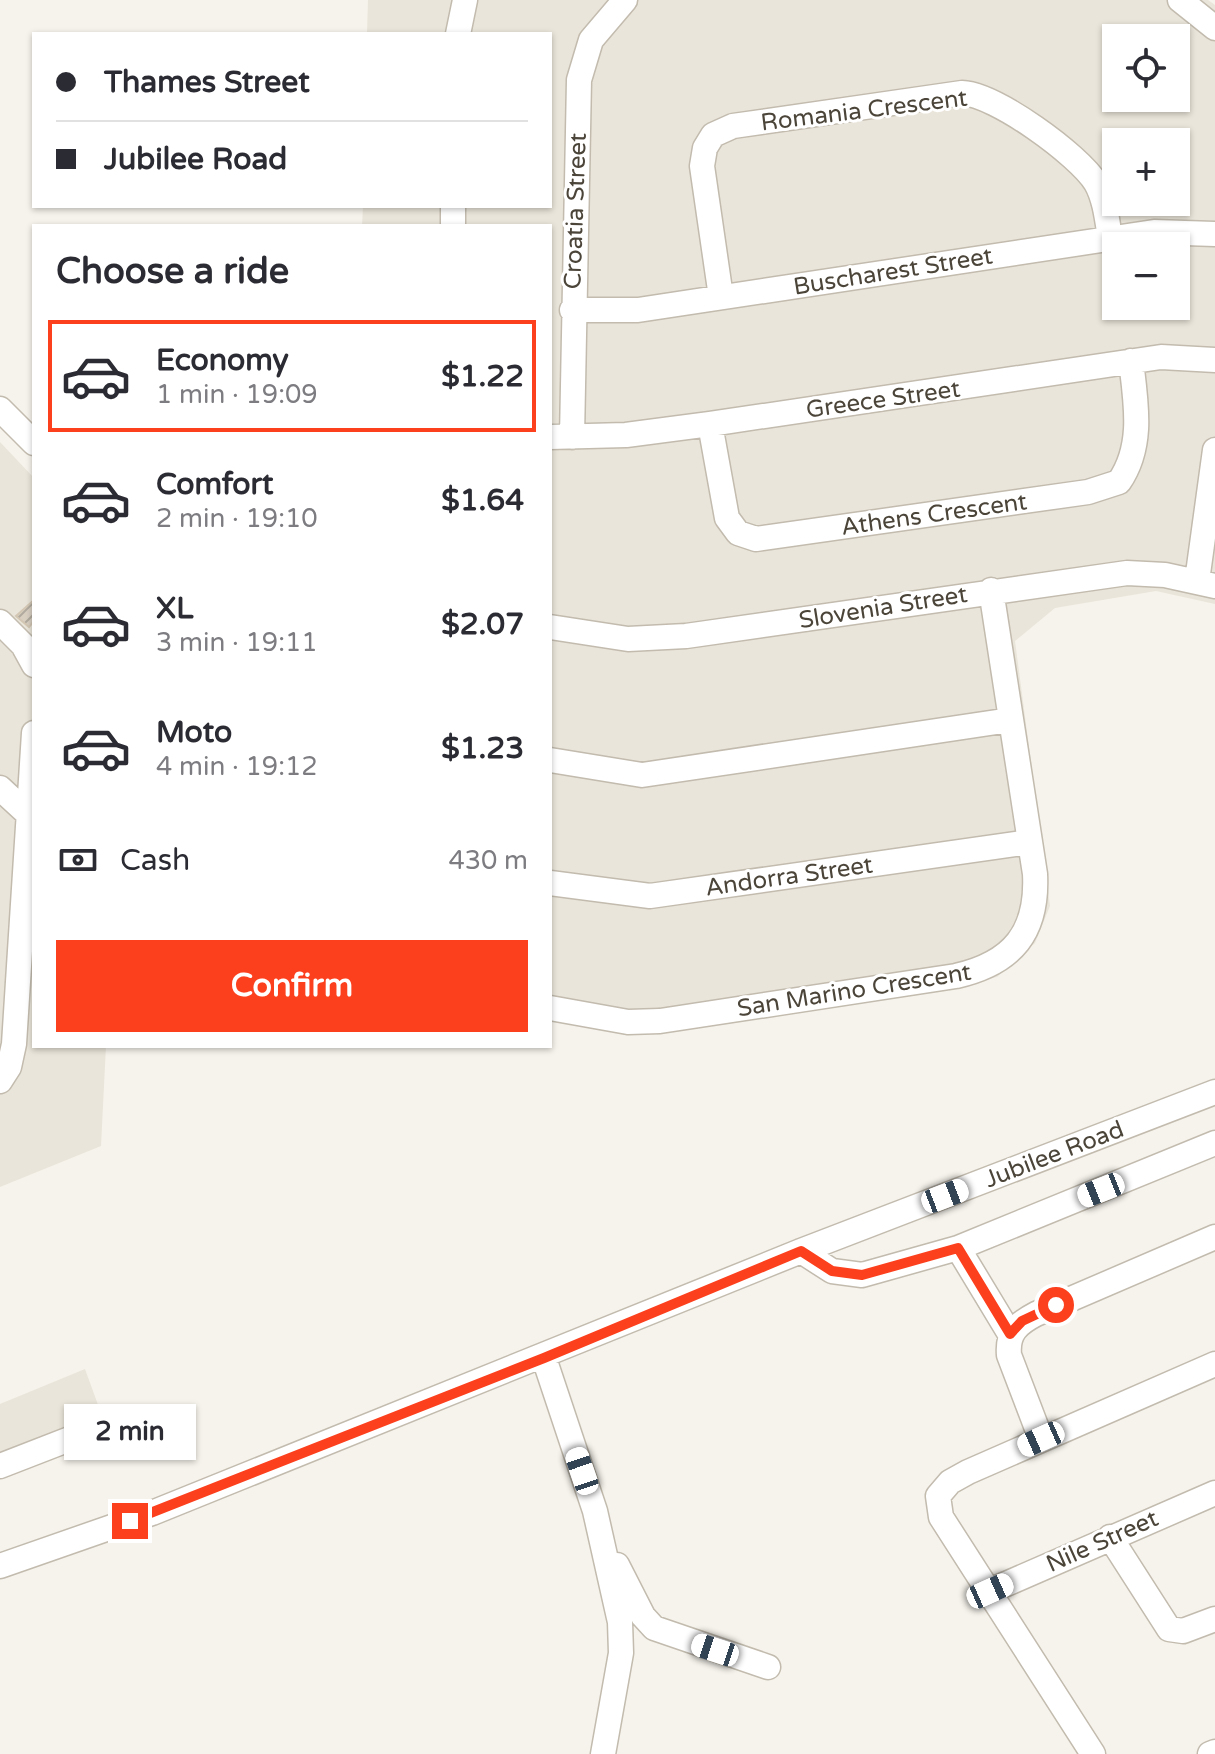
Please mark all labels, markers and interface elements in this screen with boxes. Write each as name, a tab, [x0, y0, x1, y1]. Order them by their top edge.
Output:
map controls	[1102, 24, 1190, 320]
button: locate	[1102, 24, 1190, 112]
text: Thames Street	[104, 64, 310, 101]
street label: Romania Crescent	[759, 83, 969, 138]
button: +	[1102, 128, 1190, 216]
street label: Croatia Street	[558, 132, 593, 290]
text: Jubilee Road	[104, 141, 287, 178]
button: −	[1102, 232, 1190, 320]
street label: Buscharest Street	[791, 241, 995, 302]
text: Choose a ride	[56, 250, 289, 293]
icon: car	[60, 340, 132, 412]
text: Economy	[156, 342, 289, 379]
text: $1.22	[441, 358, 524, 395]
street label: Greece Street	[804, 374, 962, 425]
text: 1 min · 19:09	[156, 379, 318, 410]
icon: car	[60, 464, 132, 536]
text: Comfort	[156, 466, 274, 503]
text: $1.64	[441, 482, 524, 519]
street label: Athens Crescent	[839, 487, 1029, 542]
text: 2 min · 19:10	[156, 503, 318, 534]
street label: Slovenia Street	[797, 580, 969, 635]
icon: car	[60, 588, 132, 660]
text: XL	[156, 590, 193, 627]
text: $2.07	[441, 606, 524, 643]
text: 3 min · 19:11	[156, 627, 318, 658]
icon: car	[60, 712, 132, 784]
text: Moto	[156, 714, 232, 751]
text: $1.23	[441, 730, 524, 767]
text: 4 min · 19:12	[156, 751, 318, 782]
icon: cash	[56, 838, 100, 882]
text: Cash	[120, 842, 190, 879]
text: 430 m	[448, 845, 528, 876]
street label: Andorra Street	[703, 850, 875, 903]
button: Confirm	[56, 940, 528, 1032]
street label: San Marino Crescent	[735, 958, 973, 1023]
street label: Jubilee Road	[981, 1115, 1128, 1194]
car	[1074, 1170, 1128, 1210]
car	[918, 1176, 972, 1216]
route start	[1038, 1287, 1074, 1323]
callout: 2 min	[64, 1405, 196, 1461]
text: 2 min	[95, 1416, 165, 1447]
car	[1014, 1418, 1068, 1460]
car	[563, 1444, 601, 1498]
route end	[112, 1503, 148, 1539]
street label: Nile Street	[1042, 1504, 1163, 1579]
car	[963, 1570, 1017, 1612]
car	[688, 1631, 742, 1669]

